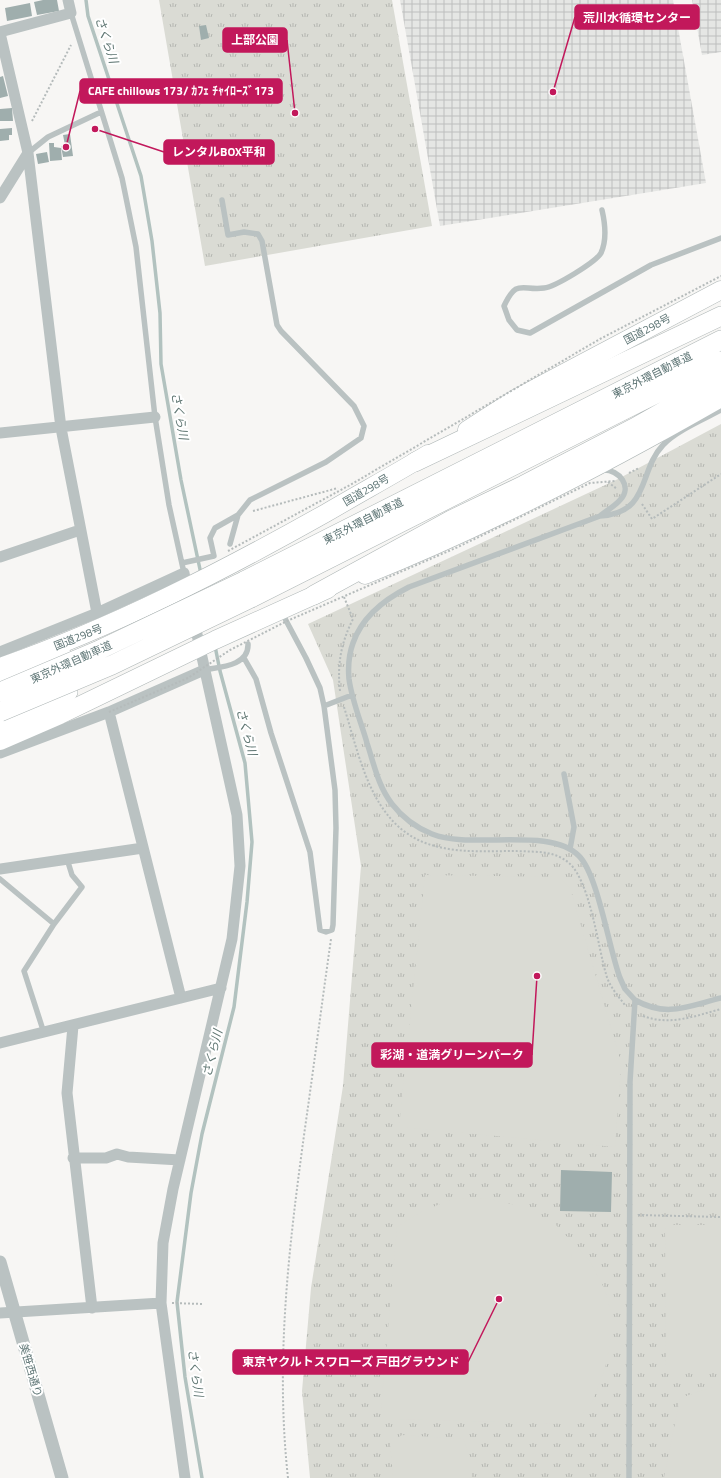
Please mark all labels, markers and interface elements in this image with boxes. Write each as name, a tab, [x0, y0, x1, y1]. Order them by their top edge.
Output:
callout: 荒川水循環センター	[575, 5, 699, 29]
text: 荒川水循環センター	[583, 8, 691, 27]
water label: さくら川	[91, 14, 124, 68]
callout: 上部公園	[223, 28, 287, 52]
text: 上部公園	[231, 30, 279, 49]
callout: CAFE chillows 173/ ｶﾌｪ ﾁｬｲﾛｰｽﾞ173	[80, 79, 282, 103]
text: CAFE chillows 173/ ｶﾌｪ ﾁｬｲﾛｰｽﾞ173	[88, 81, 274, 100]
callout: レンタルBOX平和	[164, 140, 274, 164]
text: レンタルBOX平和	[172, 142, 266, 161]
street label: 国道298号	[621, 310, 673, 348]
street label: 東京外環自動車道	[609, 348, 695, 402]
water label: さくら川	[166, 391, 194, 443]
street label: 国道298号	[340, 470, 392, 510]
street label: 東京外環自動車道	[320, 494, 406, 548]
street label: 国道298号	[51, 620, 105, 654]
street label: 東京外環自動車道	[28, 637, 114, 687]
water label: さくら川	[232, 706, 263, 760]
water label: さくら川	[197, 1025, 228, 1079]
callout: 彩湖・道満グリーンパーク	[372, 1043, 532, 1067]
text: 彩湖・道満グリーンパーク	[380, 1045, 524, 1064]
street label: 美笹西通り	[16, 1341, 46, 1399]
water label: さくら川	[183, 1348, 209, 1400]
callout: 東京ヤクルトスワローズ 戸田グラウンド	[233, 1350, 468, 1374]
text: 東京ヤクルトスワローズ 戸田グラウンド	[242, 1352, 460, 1371]

